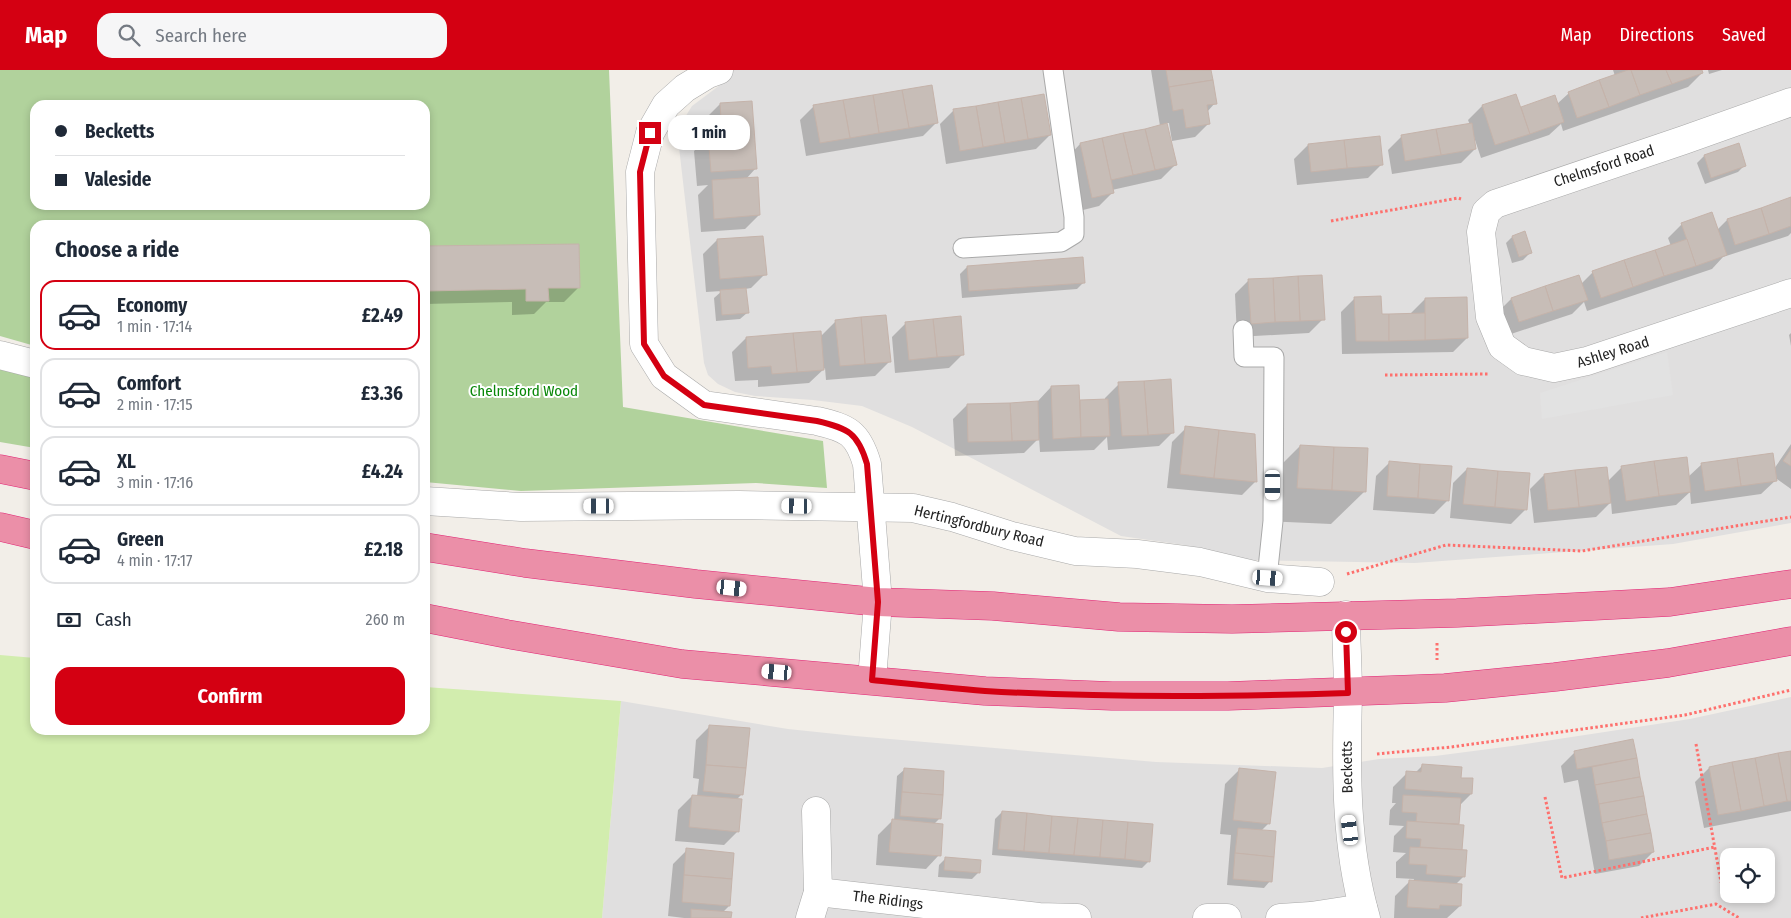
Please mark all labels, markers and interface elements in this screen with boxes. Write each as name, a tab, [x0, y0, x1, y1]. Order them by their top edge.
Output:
search box	[97, 13, 447, 58]
text: Map	[25, 21, 67, 49]
icon: search	[115, 21, 143, 49]
text: Search here	[155, 24, 247, 47]
text: Map	[1560, 24, 1592, 46]
text: Directions	[1620, 24, 1694, 46]
text: Saved	[1722, 24, 1766, 46]
callout: 1 min	[668, 116, 750, 150]
text: Becketts	[85, 120, 154, 143]
route end	[639, 122, 661, 144]
text: 1 min	[692, 123, 726, 142]
street label: Chelmsford Road	[1552, 141, 1656, 191]
text: Valeside	[85, 168, 151, 191]
text: Choose a ride	[55, 236, 179, 263]
icon: car	[57, 293, 102, 338]
text: Economy	[117, 294, 187, 317]
text: £2.49	[362, 304, 403, 327]
text: 1 min · 17:14	[117, 317, 192, 336]
street label: Ashley Road	[1575, 332, 1651, 372]
icon: car	[57, 371, 102, 416]
text: Comfort	[117, 372, 181, 395]
text: £3.36	[361, 382, 403, 405]
park label: Chelmsford Wood	[470, 382, 578, 400]
text: 2 min · 17:15	[117, 395, 193, 414]
icon: car	[57, 449, 102, 494]
text: XL	[117, 450, 136, 473]
text: £4.24	[362, 460, 403, 483]
car	[1265, 470, 1280, 500]
text: 3 min · 17:16	[117, 473, 193, 492]
car	[781, 498, 812, 514]
car	[584, 499, 614, 514]
street label: Hertingfordbury Road	[912, 501, 1046, 551]
icon: car	[57, 527, 102, 572]
text: Green	[117, 528, 164, 551]
text: £2.18	[364, 538, 403, 561]
text: 4 min · 17:17	[117, 551, 192, 570]
car	[1252, 569, 1283, 587]
car	[716, 579, 747, 597]
icon: cash	[55, 606, 83, 634]
text: Cash	[95, 608, 132, 631]
text: 260 m	[366, 610, 405, 629]
route start	[1335, 621, 1357, 643]
car	[761, 663, 792, 681]
button: Confirm	[55, 667, 405, 725]
street label: Becketts	[1338, 741, 1356, 793]
car	[1340, 814, 1359, 846]
map controls	[1720, 848, 1775, 903]
button: locate	[1720, 848, 1775, 903]
street label: The Ridings	[852, 887, 924, 913]

